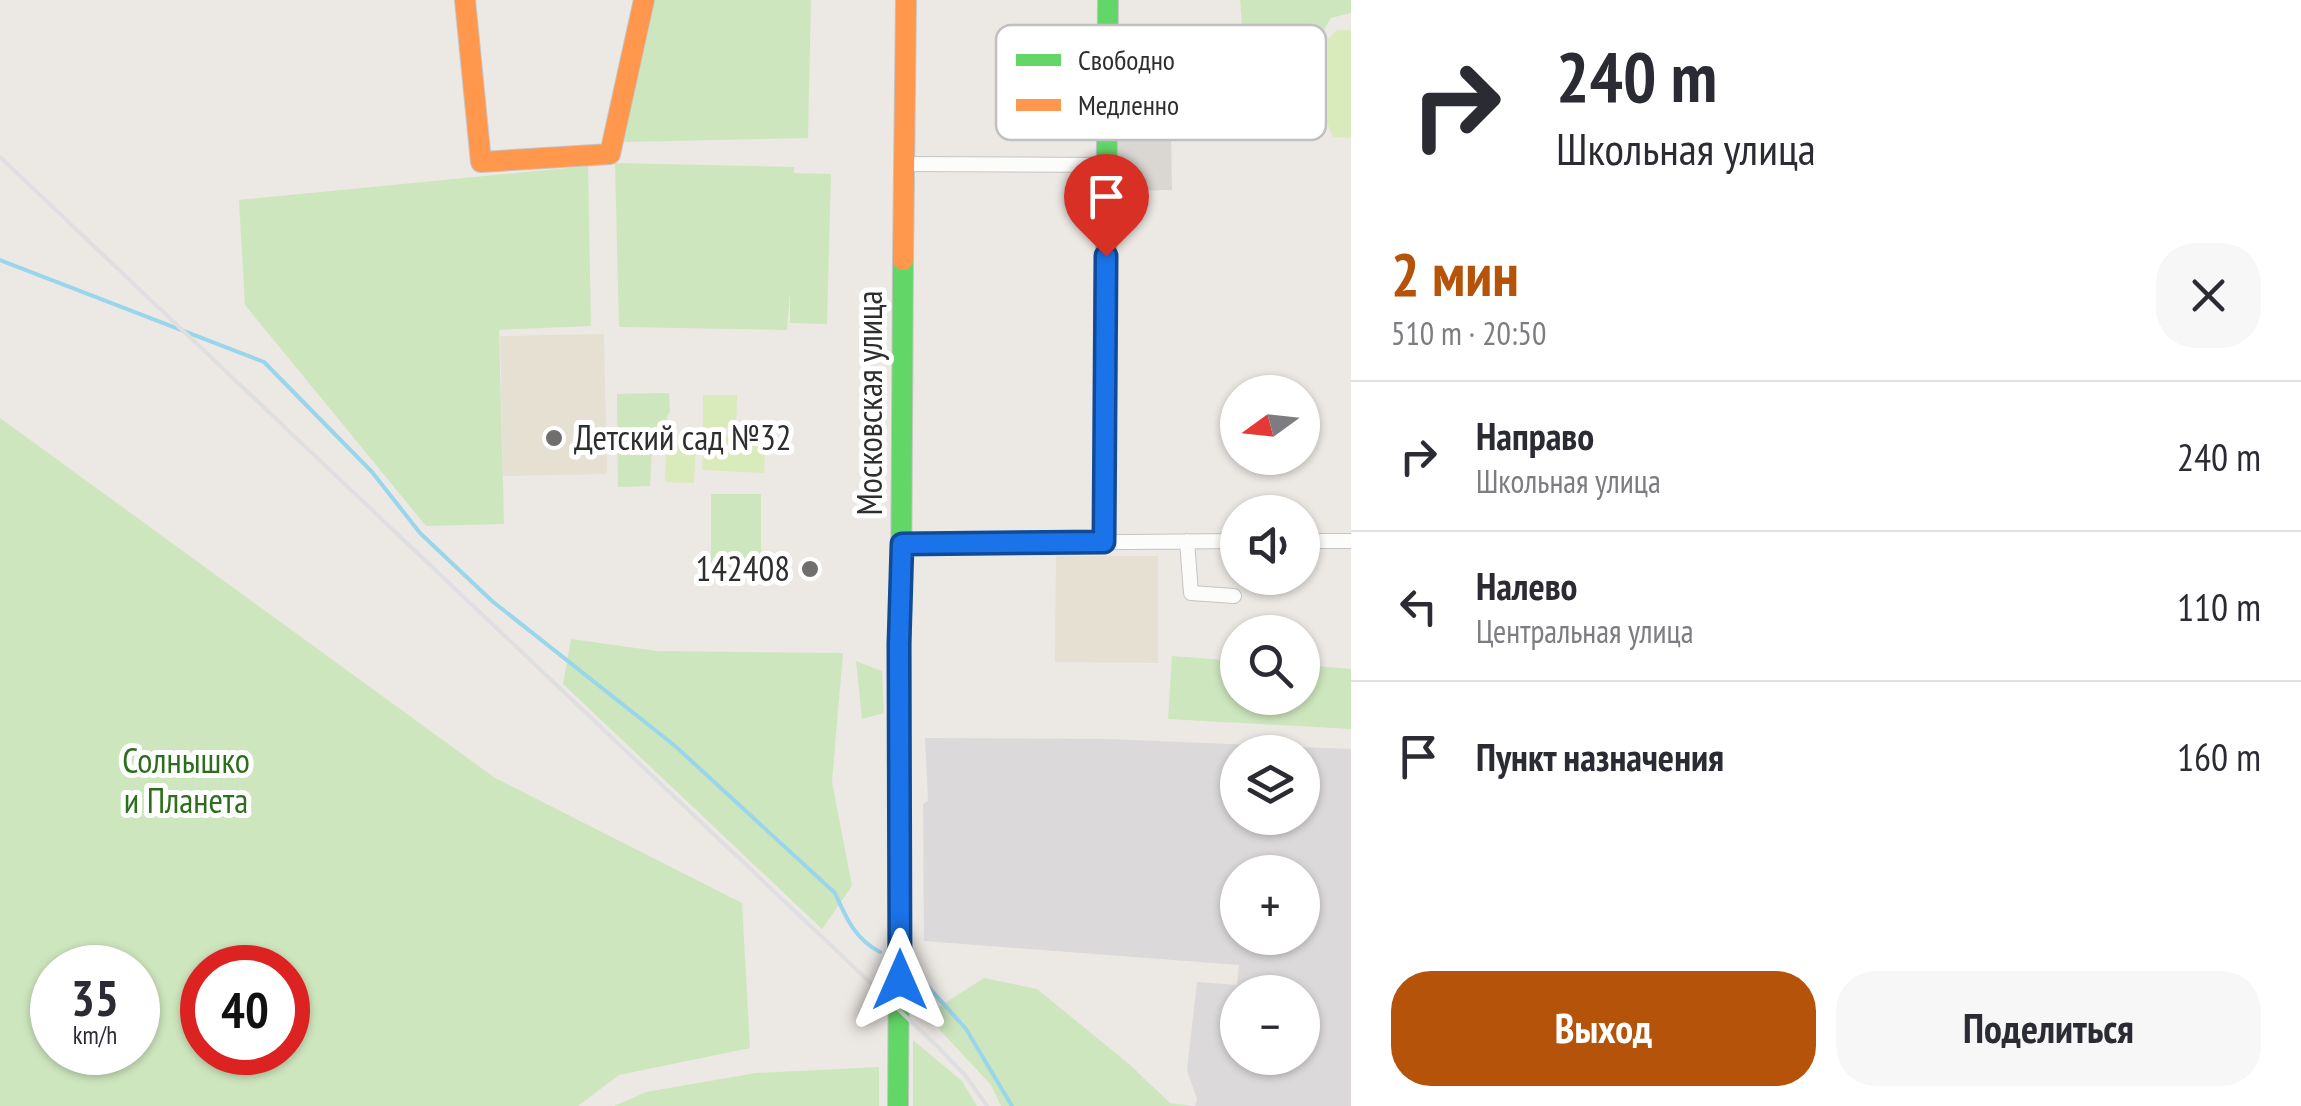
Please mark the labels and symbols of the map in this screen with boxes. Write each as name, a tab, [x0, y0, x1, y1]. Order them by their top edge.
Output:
legend	[996, 25, 1326, 140]
text: Свободно	[1078, 41, 1175, 78]
text: Медленно	[1078, 86, 1179, 123]
pin	[1064, 154, 1149, 257]
street label: Московская улица	[846, 291, 892, 515]
north arrow	[1220, 375, 1320, 475]
place label: Детский сад №32	[574, 414, 791, 460]
marker: Детский сад №32	[543, 427, 565, 449]
place label: 142408	[695, 545, 790, 591]
marker: 142408	[799, 558, 821, 580]
park label: Солнышко и Планета	[122, 737, 250, 823]
position arrow	[848, 928, 952, 1032]
speed limit sign: 40	[180, 945, 310, 1075]

